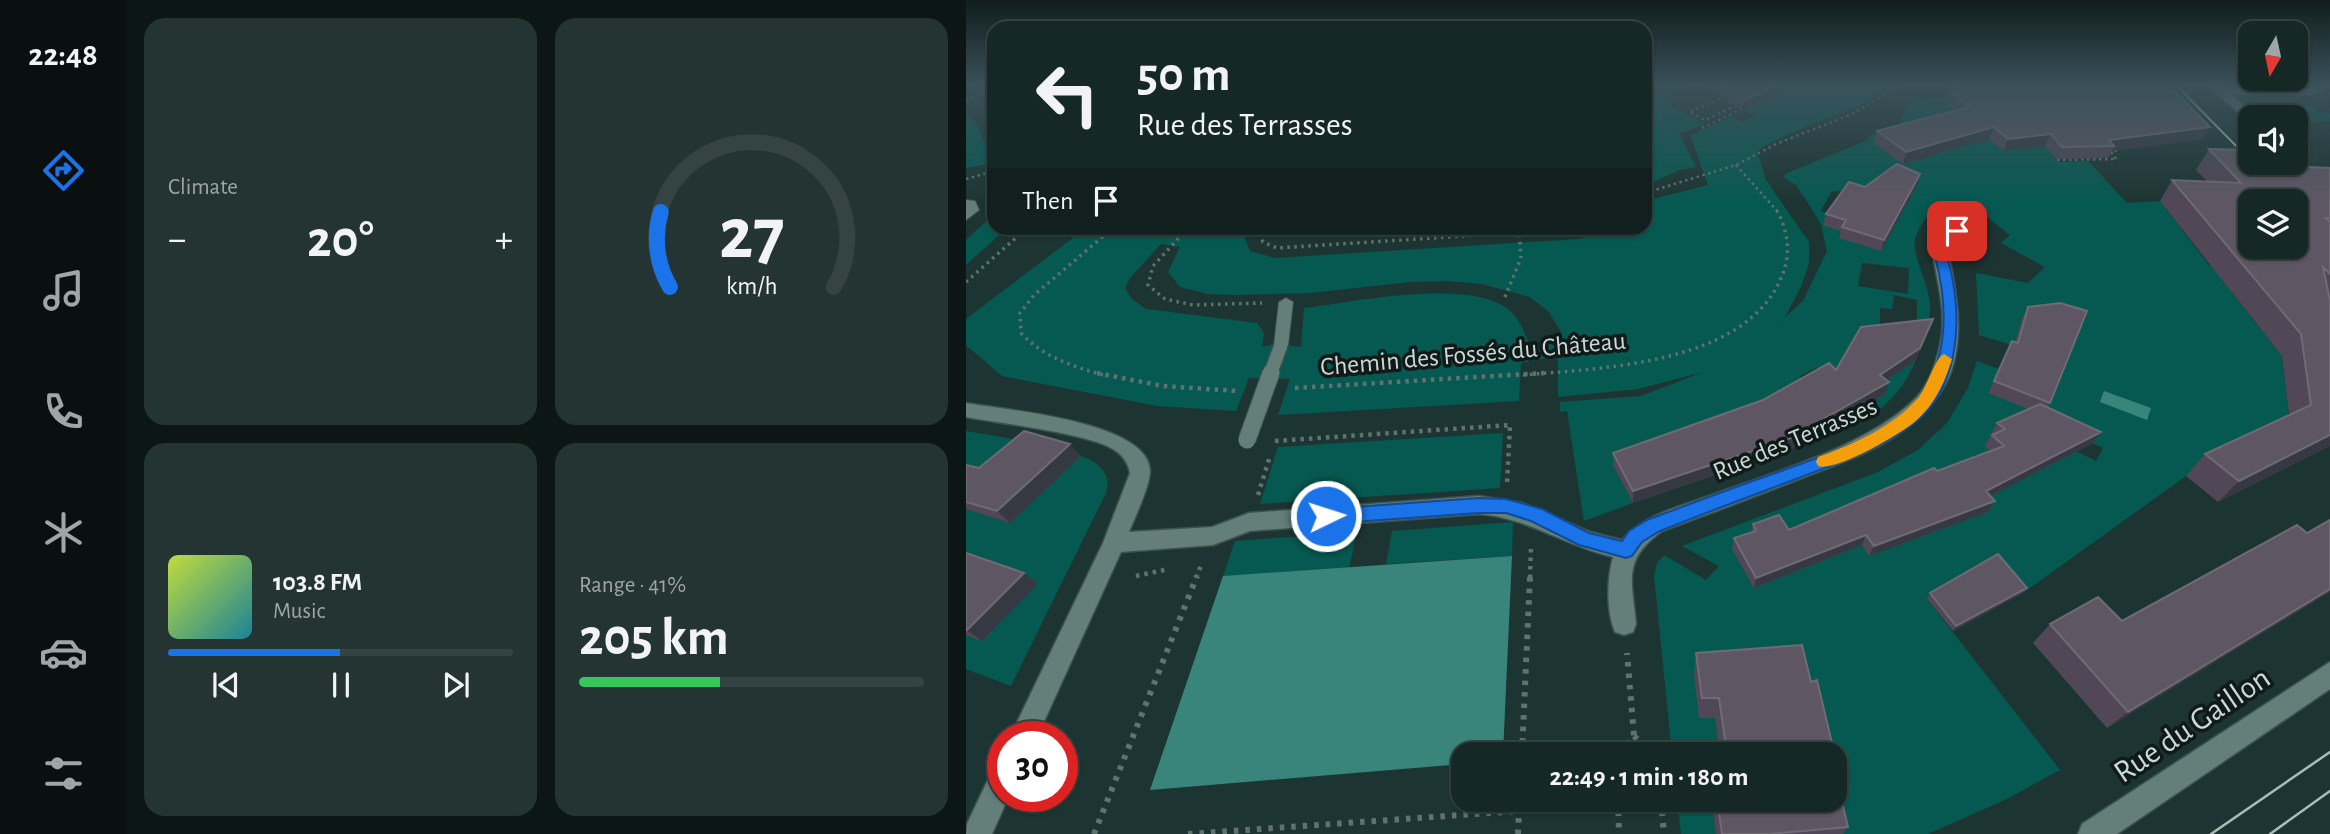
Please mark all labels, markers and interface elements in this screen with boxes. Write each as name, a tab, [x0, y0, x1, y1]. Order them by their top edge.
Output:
north arrow	[2238, 21, 2308, 91]
map controls	[2238, 21, 2308, 259]
text: 22:48	[28, 39, 98, 71]
icon: left	[1022, 49, 1113, 140]
text: 50 m	[1137, 51, 1231, 100]
button: sound	[2238, 105, 2308, 175]
text: Rue des Terrasses	[1137, 109, 1353, 141]
icon: directions	[39, 146, 88, 195]
text: Climate	[168, 176, 238, 199]
icon: arrive	[1087, 182, 1125, 220]
text: Then	[1022, 188, 1073, 214]
button: layers	[2238, 189, 2308, 259]
text: 27	[719, 200, 784, 273]
pin	[1927, 201, 1987, 261]
icon: arrive	[1938, 212, 1976, 250]
text: 20°	[307, 214, 374, 266]
text: −	[168, 221, 186, 259]
text: +	[495, 221, 513, 259]
icon: music	[39, 266, 88, 315]
text: km/h	[726, 274, 777, 299]
street label: Chemin des Fossés du Château	[1319, 328, 1627, 380]
icon: phone	[39, 387, 88, 436]
street label: Rue des Terrasses	[1709, 393, 1881, 485]
position arrow	[1289, 479, 1363, 553]
icon: climate	[39, 508, 88, 557]
text: 103.8 FM	[273, 569, 362, 595]
text: Range · 41%	[579, 574, 686, 597]
text: Music	[273, 600, 325, 623]
text: 205 km	[579, 612, 729, 664]
icon: car	[39, 628, 88, 677]
street label: Rue du Gaillon	[2108, 661, 2276, 789]
icon: previous	[207, 666, 245, 704]
icon: pause	[322, 666, 360, 704]
icon: next	[437, 666, 475, 704]
speed limit sign: 30	[987, 721, 1078, 812]
icon: filters	[39, 749, 88, 798]
text: 22:49 · 1 min · 180 m	[1549, 764, 1749, 790]

